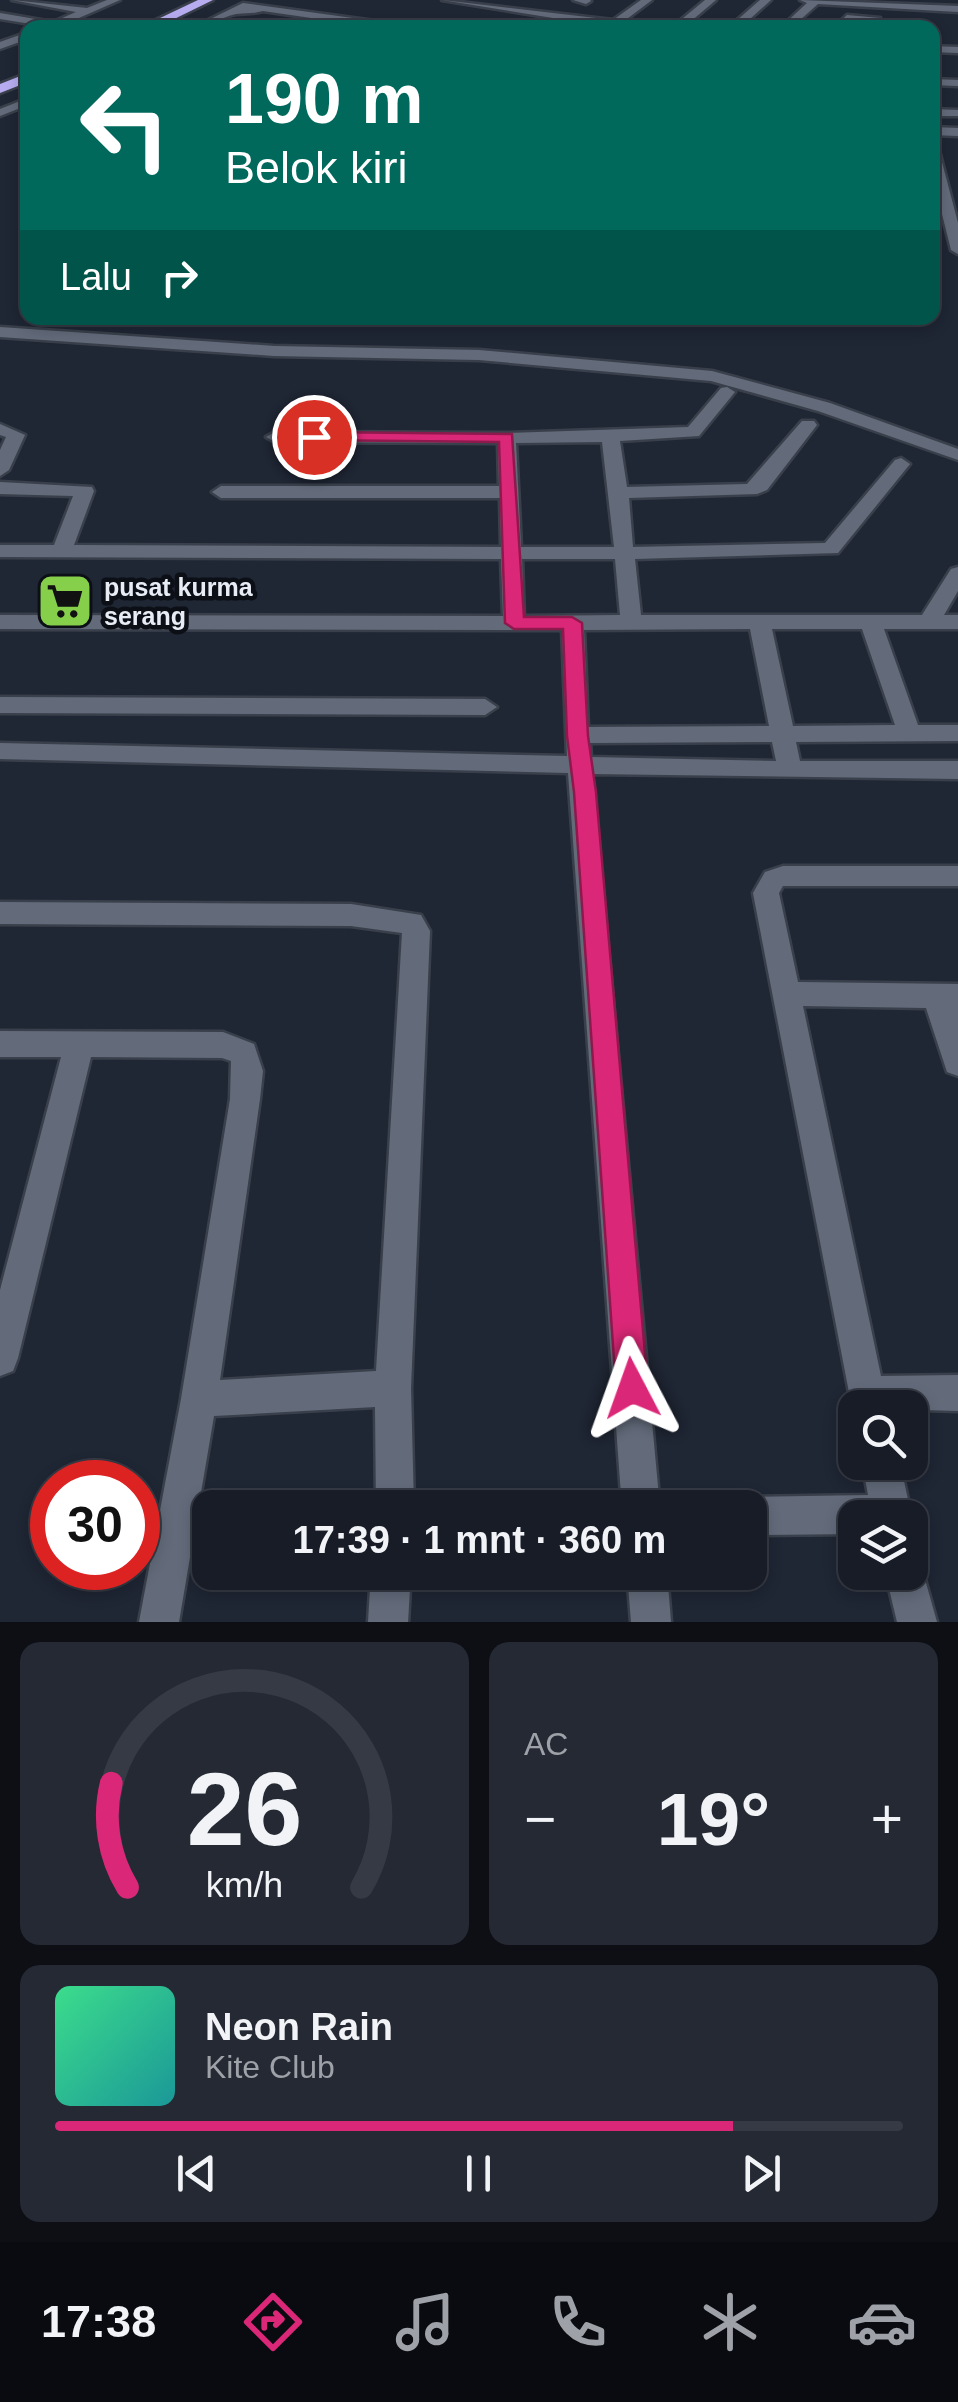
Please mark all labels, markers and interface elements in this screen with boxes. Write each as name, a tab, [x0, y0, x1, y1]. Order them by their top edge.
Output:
icon: left	[60, 60, 190, 190]
text: 190 m	[225, 60, 423, 138]
text: Belok kiri	[225, 142, 408, 193]
icon: right	[152, 250, 207, 305]
text: Lalu	[60, 256, 132, 298]
pin	[272, 395, 357, 480]
icon: arrive	[287, 410, 342, 465]
supermarket icon: pusat kurma serang	[35, 571, 95, 631]
place label: pusat kurma serang	[104, 573, 254, 630]
position arrow	[580, 1336, 684, 1440]
map controls	[838, 1390, 928, 1590]
button: search	[838, 1390, 928, 1480]
speed limit sign: 30	[30, 1460, 160, 1590]
button: layers	[838, 1500, 928, 1590]
text: 17:39 · 1 mnt · 360 m	[293, 1519, 666, 1561]
text: AC	[524, 1726, 568, 1762]
text: 26	[187, 1751, 302, 1867]
text: 19°	[657, 1777, 770, 1861]
text: −	[524, 1788, 556, 1850]
text: +	[871, 1788, 903, 1850]
text: km/h	[206, 1865, 283, 1905]
text: Neon Rain	[205, 2006, 393, 2048]
text: Kite Club	[205, 2049, 335, 2085]
icon: previous	[169, 2146, 224, 2201]
icon: pause	[451, 2146, 506, 2201]
icon: next	[734, 2146, 789, 2201]
icon: directions	[238, 2287, 308, 2357]
icon: music	[390, 2287, 460, 2357]
icon: phone	[543, 2287, 613, 2357]
icon: climate	[695, 2287, 765, 2357]
icon: car	[847, 2287, 917, 2357]
text: 17:38	[41, 2296, 156, 2347]

